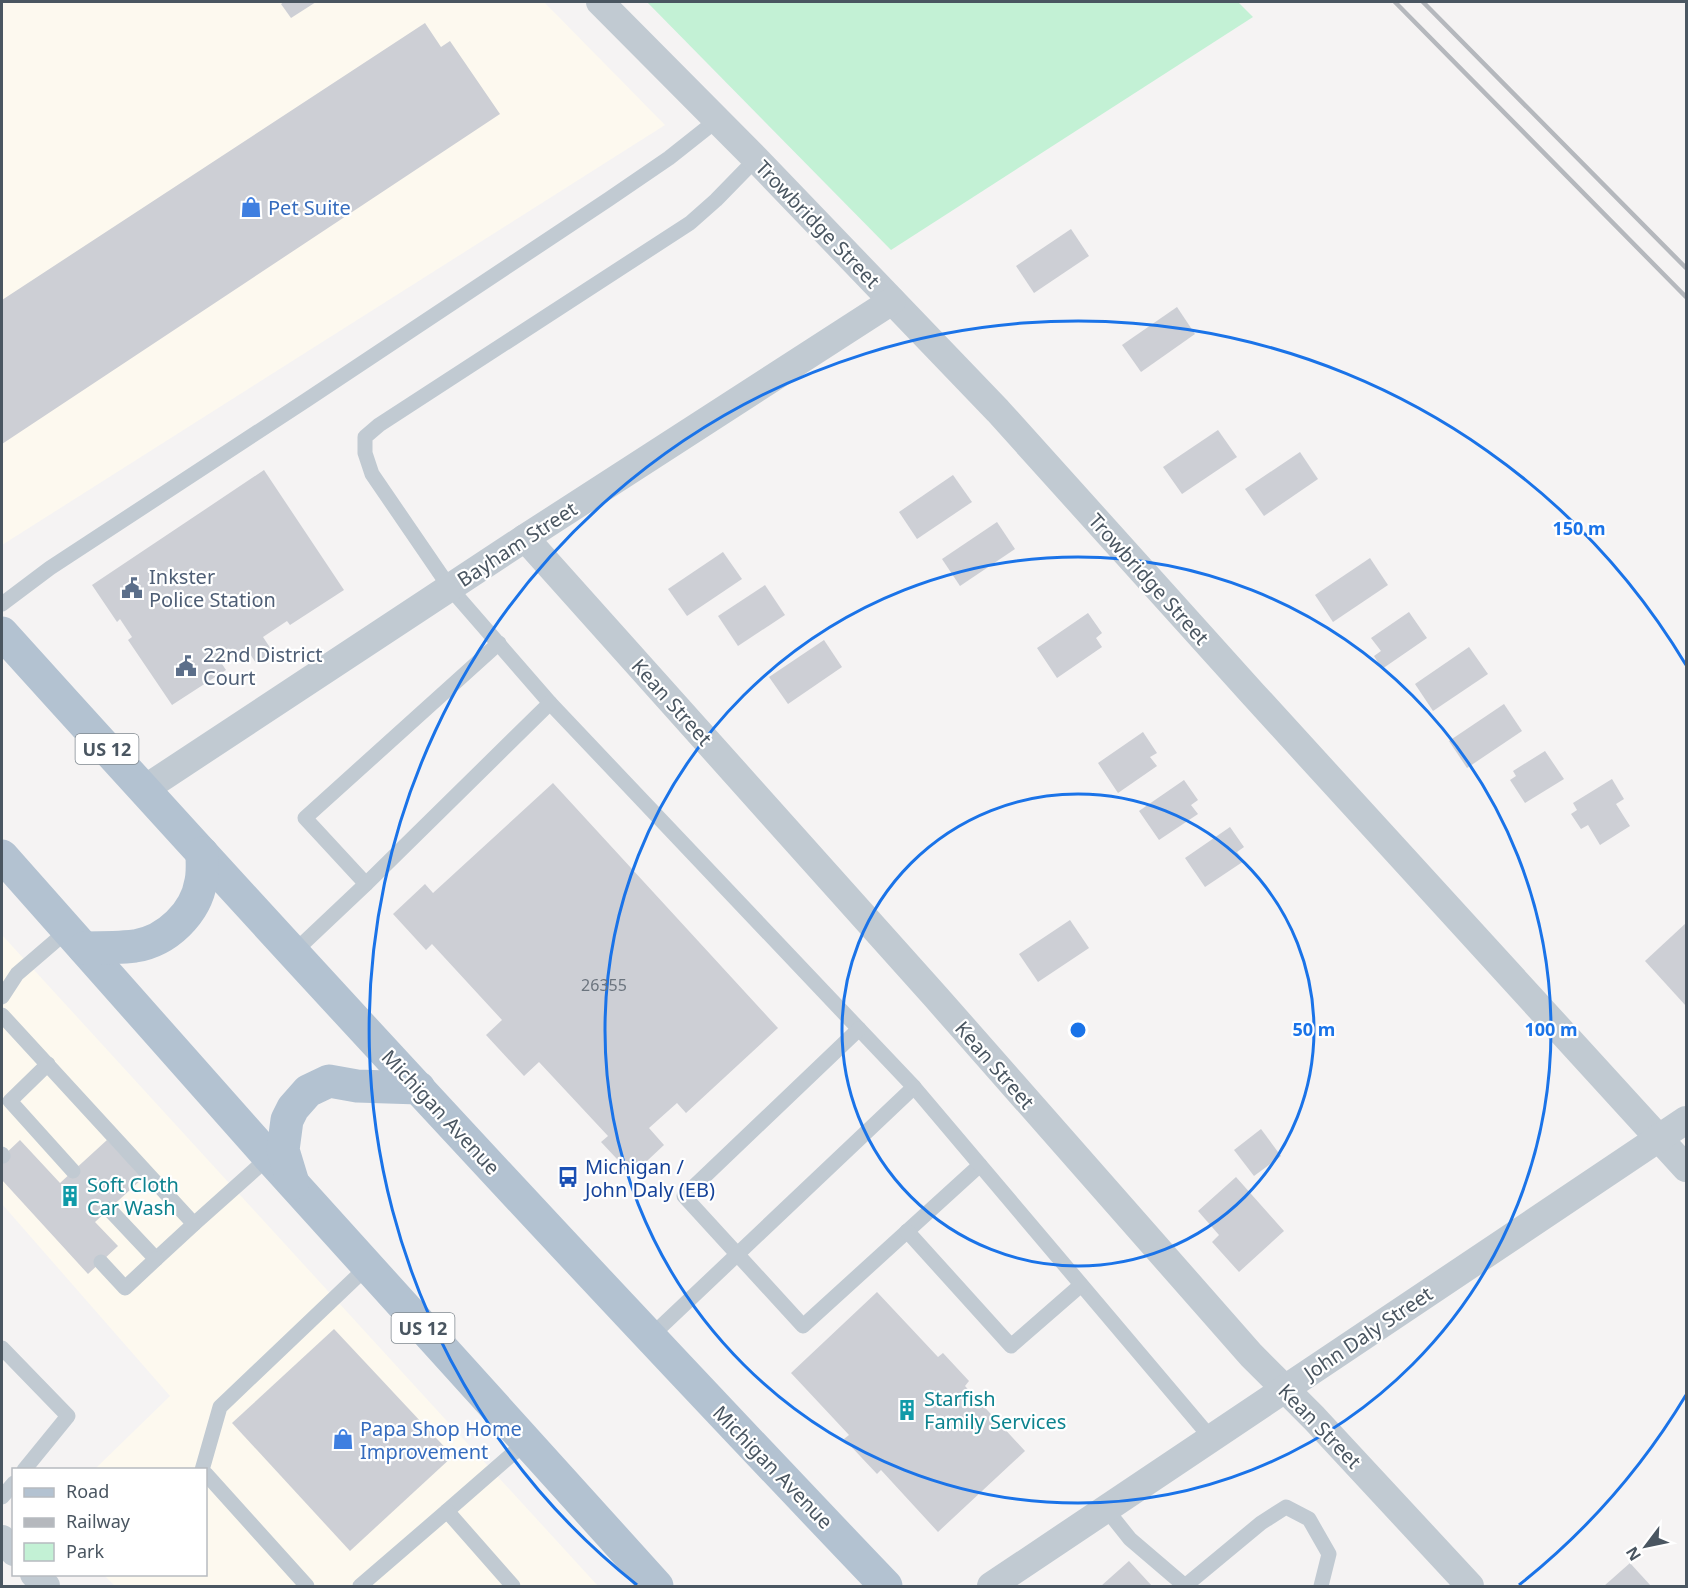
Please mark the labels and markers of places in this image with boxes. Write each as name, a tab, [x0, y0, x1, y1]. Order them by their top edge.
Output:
place label: Pet Suite	[268, 194, 351, 221]
shop icon: Pet Suite	[239, 195, 263, 219]
place label: Inkster Police Station	[149, 563, 276, 613]
public building icon: Inkster Police Station	[120, 576, 144, 600]
place label: 22nd District Court	[203, 641, 323, 691]
public building icon: 22nd District Court	[174, 654, 198, 678]
centre of rings	[1068, 1020, 1088, 1040]
place label: Michigan / John Daly (EB)	[583, 1153, 715, 1203]
bus stop icon: Michigan / John Daly (EB)	[556, 1165, 580, 1189]
place label: Soft Cloth Car Wash	[87, 1171, 179, 1221]
building icon: Soft Cloth Car Wash	[58, 1184, 82, 1208]
place label: Starfish Family Services	[924, 1385, 1066, 1435]
building icon: Starfish Family Services	[895, 1398, 919, 1422]
place label: Papa Shop Home Improvement	[360, 1415, 522, 1465]
shop icon: Papa Shop Home Improvement	[331, 1427, 355, 1451]

